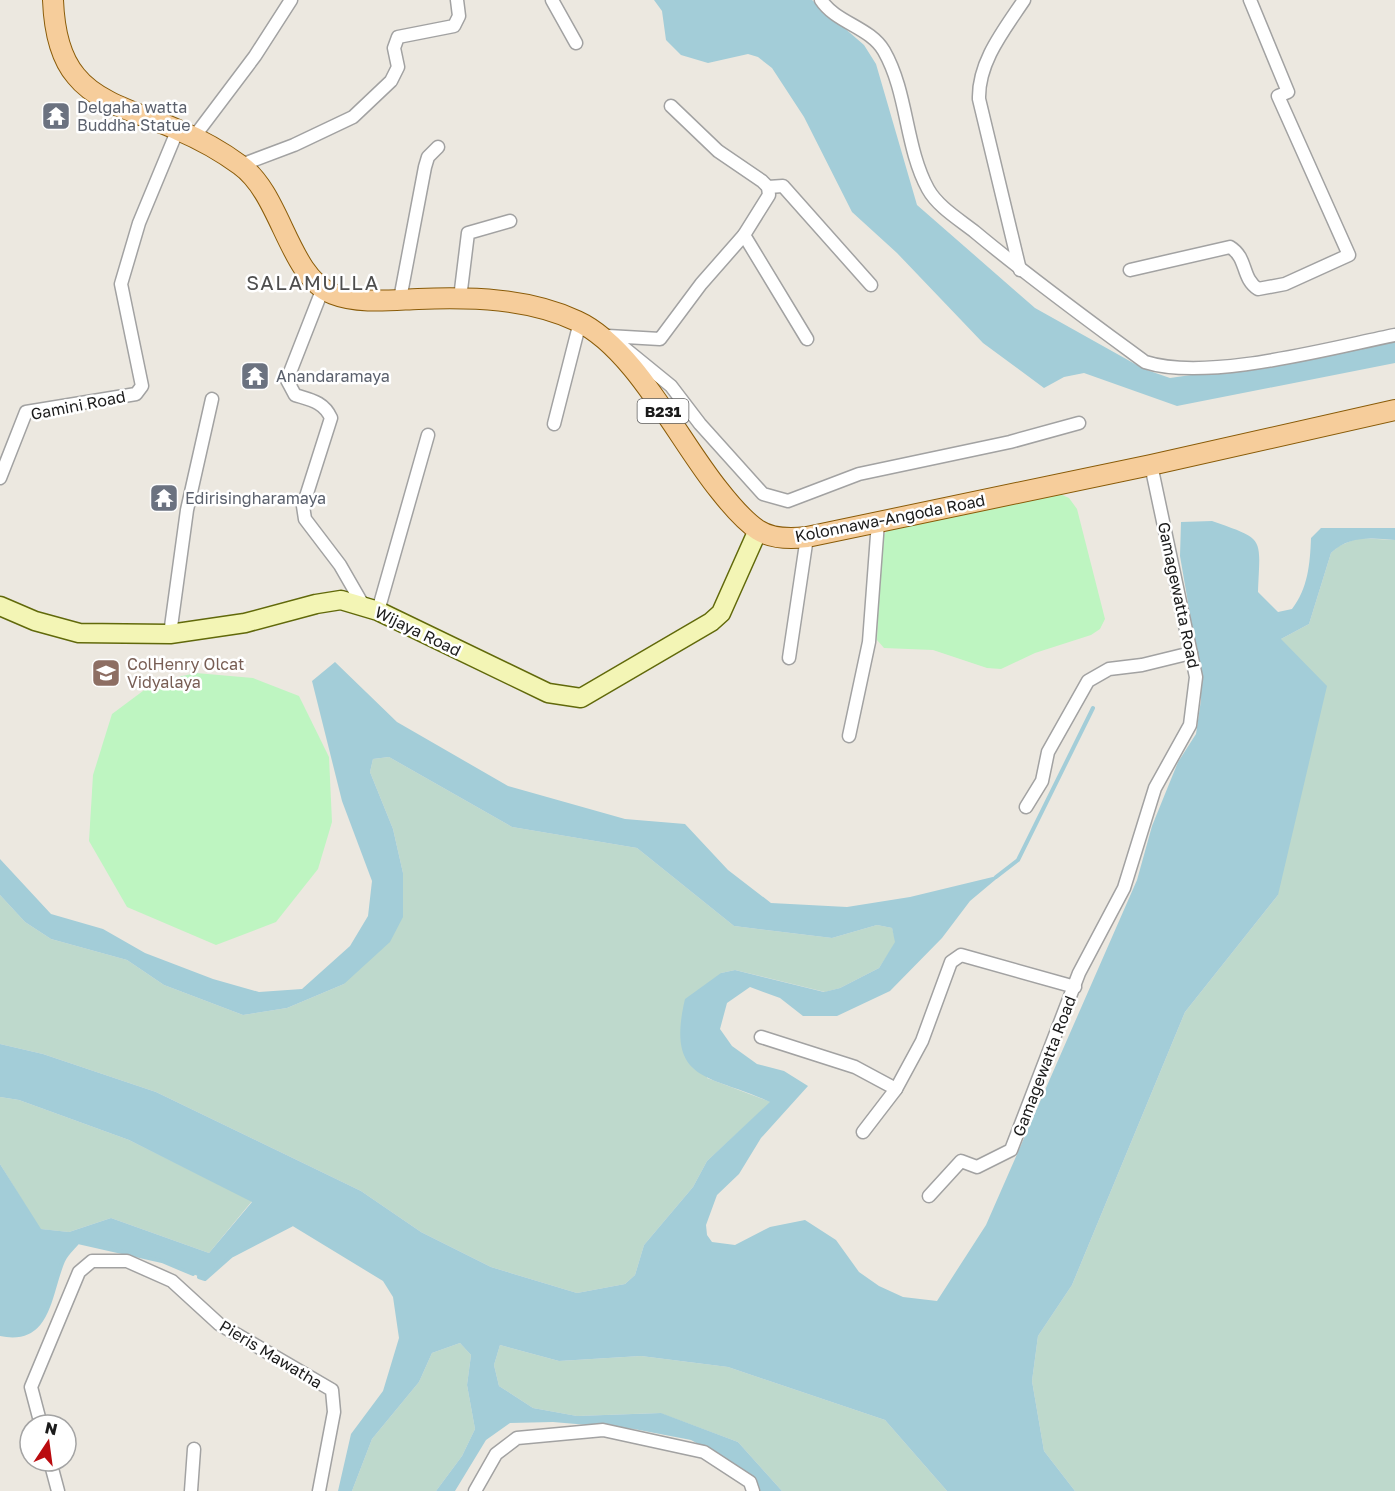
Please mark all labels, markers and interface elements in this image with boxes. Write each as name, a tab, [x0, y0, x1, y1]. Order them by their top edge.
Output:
place label: Delgaha watta Buddha Statue	[77, 97, 191, 135]
temple icon: Delgaha watta Buddha Statue	[40, 100, 72, 132]
district label: SALAMULLA	[246, 270, 380, 294]
temple icon: Anandaramaya	[239, 360, 271, 392]
place label: Anandaramaya	[276, 366, 390, 386]
street label: Gamini Road	[29, 386, 127, 424]
road number: B231	[638, 399, 688, 423]
temple icon: Edirisingharamaya	[148, 482, 180, 514]
place label: Edirisingharamaya	[185, 488, 326, 508]
street label: Kolonnawa-Angoda Road	[793, 490, 987, 546]
street label: Gamagewatta Road	[1154, 520, 1204, 670]
street label: Wijaya Road	[372, 602, 464, 660]
place label: ColHenry Olcat Vidyalaya	[127, 654, 244, 692]
school or university icon: ColHenry Olcat Vidyalaya	[90, 657, 122, 689]
street label: Gamagewatta Road	[1008, 993, 1080, 1139]
street label: Pieris Mawatha	[216, 1315, 326, 1393]
north arrow	[18, 1413, 78, 1473]
text: N	[43, 1417, 60, 1439]

